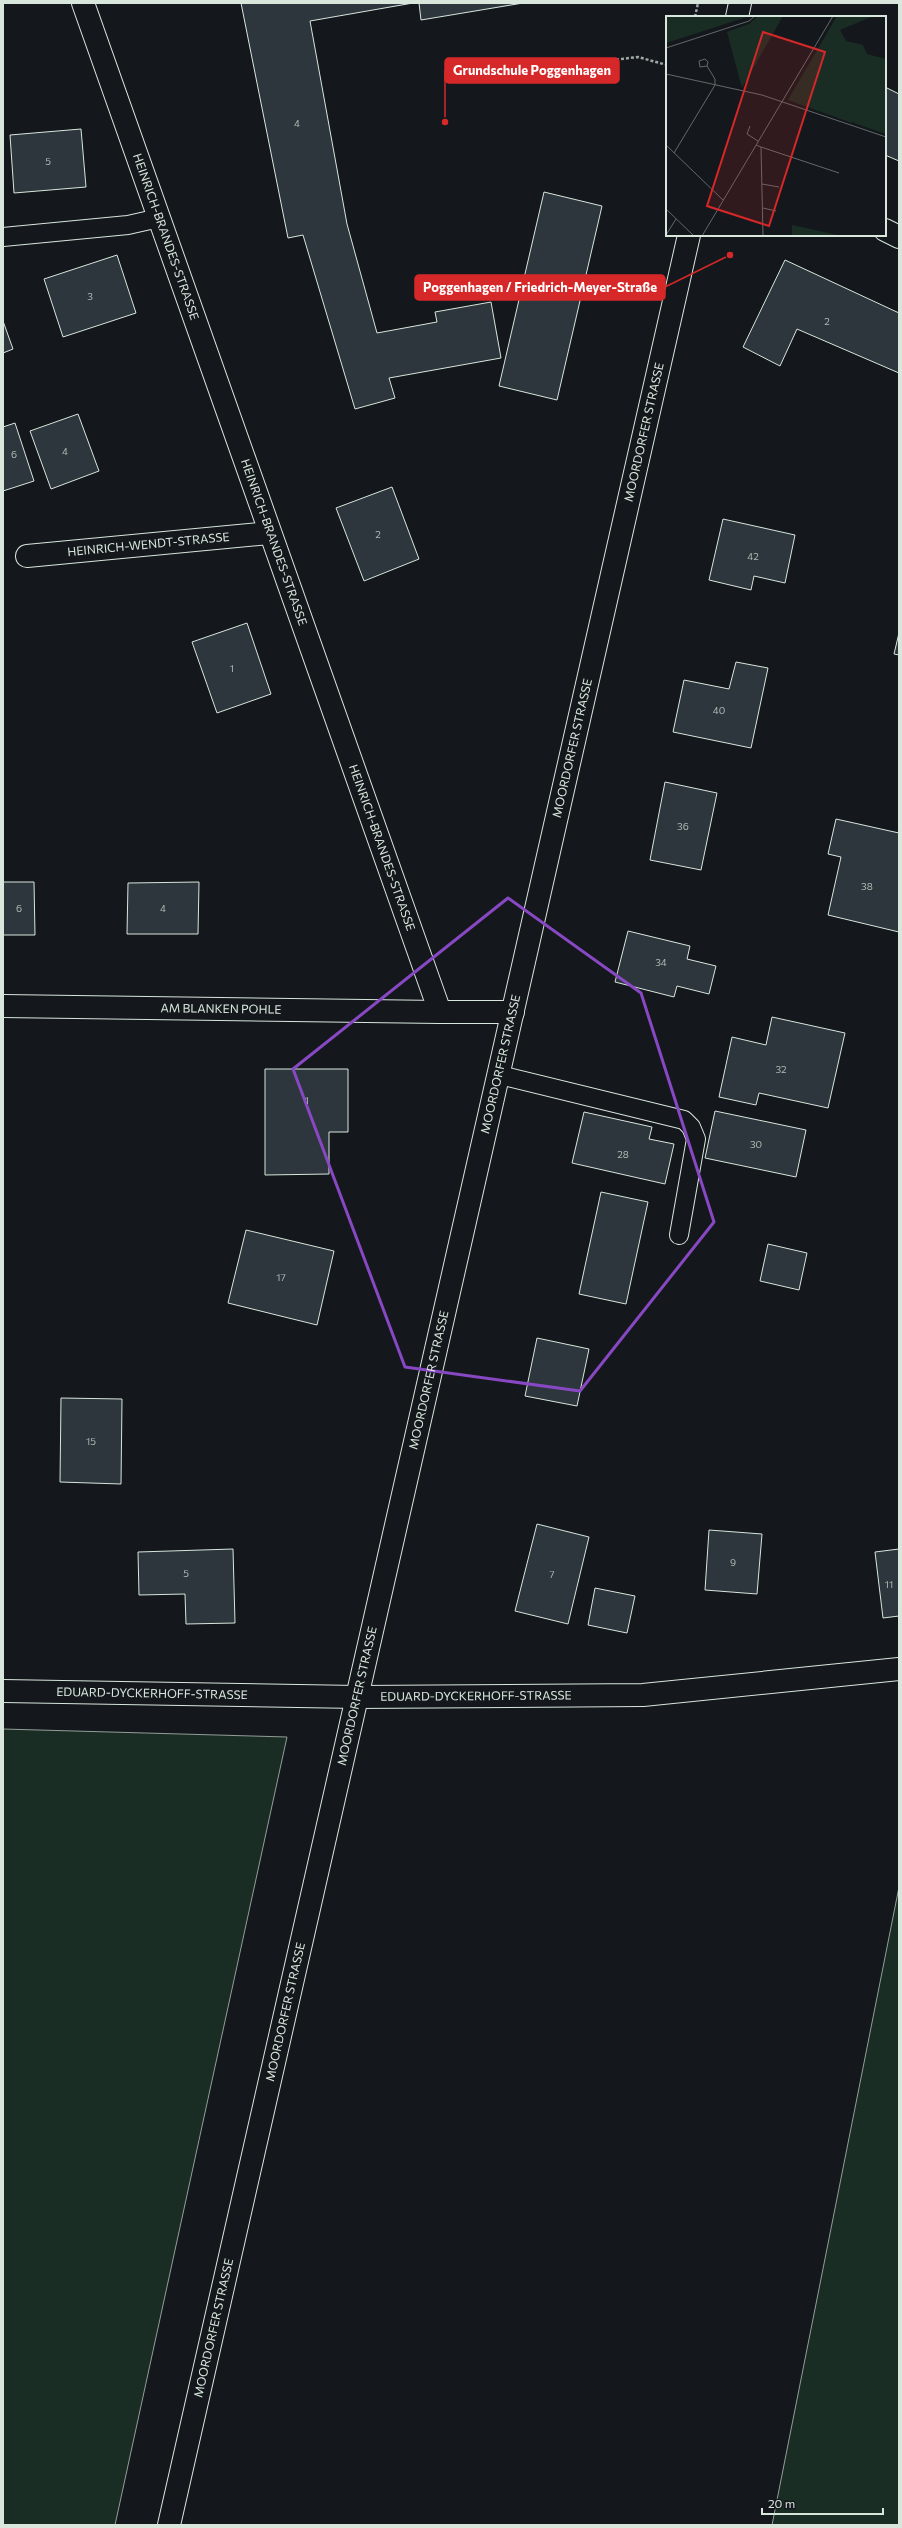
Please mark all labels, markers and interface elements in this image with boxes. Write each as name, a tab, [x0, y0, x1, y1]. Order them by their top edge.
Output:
inset map	[666, 16, 886, 236]
callout: Grundschule Poggenhagen	[445, 58, 619, 83]
text: Grundschule Poggenhagen	[453, 62, 611, 78]
house number: 4	[294, 117, 300, 129]
street label: HEINRICH-BRANDES-STRASSE	[131, 151, 203, 322]
house number: 5	[45, 155, 51, 167]
callout: Poggenhagen / Friedrich-Meyer-Straße	[415, 275, 665, 300]
text: Poggenhagen / Friedrich-Meyer-Straße	[423, 279, 657, 295]
house number: 3	[87, 290, 93, 302]
house number: 2	[824, 315, 830, 327]
street label: MOORDORFER STRASSE	[621, 361, 666, 503]
house number: 4	[62, 445, 68, 457]
house number: 6	[11, 448, 17, 460]
street label: HEINRICH-BRANDES-STRASSE	[239, 457, 311, 627]
house number: 2	[375, 528, 381, 540]
street label: HEINRICH-WENDT-STRASSE	[67, 529, 230, 558]
house number: 42	[747, 550, 759, 562]
house number: 1	[230, 662, 234, 674]
street label: MOORDORFER STRASSE	[549, 677, 594, 819]
house number: 40	[713, 704, 725, 716]
street label: HEINRICH-BRANDES-STRASSE	[347, 762, 419, 932]
house number: 36	[677, 820, 689, 832]
house number: 38	[861, 880, 873, 892]
house number: 6	[16, 902, 22, 914]
house number: 4	[160, 902, 166, 914]
house number: 34	[655, 956, 667, 968]
street label: MOORDORFER STRASSE	[477, 993, 522, 1135]
street label: AM BLANKEN POHLE	[160, 1000, 282, 1016]
house number: 32	[775, 1063, 787, 1075]
house number: 1	[305, 1094, 309, 1106]
house number: 30	[750, 1138, 762, 1150]
house number: 28	[617, 1148, 629, 1160]
house number: 17	[276, 1271, 286, 1283]
street label: MOORDORFER STRASSE	[405, 1309, 451, 1451]
house number: 15	[86, 1435, 96, 1447]
house number: 9	[730, 1556, 736, 1568]
house number: 5	[183, 1567, 189, 1579]
house number: 7	[549, 1568, 555, 1580]
house number: 11	[885, 1578, 893, 1590]
street label: MOORDORFER STRASSE	[334, 1625, 379, 1767]
street label: EDUARD-DYCKERHOFF-STRASSE	[56, 1684, 248, 1701]
street label: EDUARD-DYCKERHOFF-STRASSE	[380, 1687, 572, 1703]
street label: MOORDORFER STRASSE	[262, 1941, 307, 2083]
street label: MOORDORFER STRASSE	[190, 2257, 235, 2399]
scale bar	[762, 2490, 883, 2516]
text: 20 m	[768, 2496, 795, 2510]

